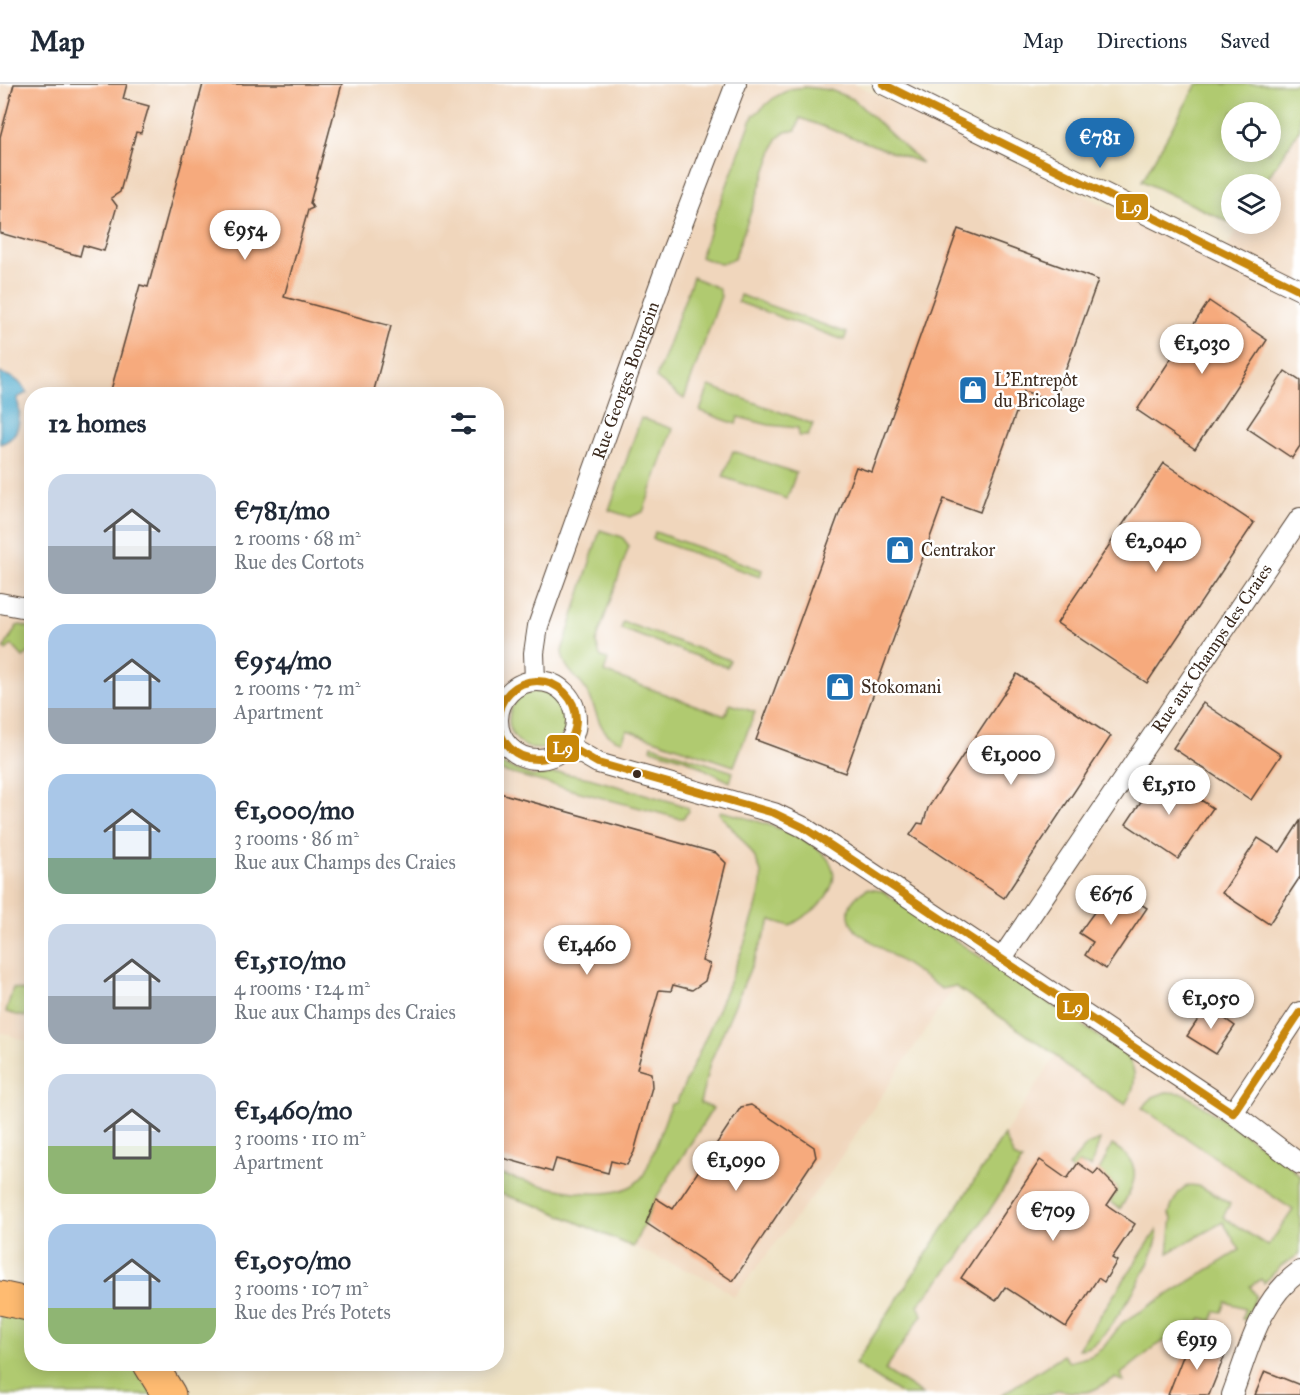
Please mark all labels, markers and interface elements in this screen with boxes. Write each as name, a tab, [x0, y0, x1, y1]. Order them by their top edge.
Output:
text: Map	[30, 24, 85, 59]
text: Map	[1023, 28, 1064, 54]
text: Directions	[1097, 28, 1187, 54]
text: Saved	[1220, 28, 1270, 54]
map controls	[1221, 102, 1281, 234]
button: locate	[1221, 102, 1281, 162]
pin: €781	[1064, 118, 1136, 169]
text: €781	[1079, 125, 1121, 149]
button: layers	[1221, 174, 1281, 234]
line badge: L9	[1115, 193, 1149, 221]
text: L9	[1122, 198, 1142, 218]
pin: €954	[209, 210, 281, 261]
text: €954	[224, 217, 266, 241]
street label: Rue Georges Bourgoin	[587, 298, 664, 462]
pin: €1,030	[1153, 324, 1251, 375]
text: €1,030	[1174, 331, 1230, 355]
place label: L'Entrepôt du Bricolage	[994, 369, 1085, 413]
shop icon: L'Entrepôt du Bricolage	[957, 374, 989, 406]
text: 12 homes	[48, 407, 146, 439]
icon: filters	[447, 407, 480, 440]
text: €781/mo	[234, 494, 330, 526]
icon: home	[96, 498, 168, 570]
pin: €2,040	[1107, 522, 1205, 573]
text: 2 rooms · 68 m²	[234, 526, 361, 550]
text: €2,040	[1125, 529, 1187, 553]
shop icon: Centrakor	[884, 534, 916, 566]
place label: Centrakor	[921, 539, 995, 561]
text: Rue des Cortots	[234, 550, 364, 574]
street label: Rue aux Champs des Craies	[1147, 559, 1277, 737]
text: €954/mo	[234, 644, 332, 676]
icon: home	[96, 648, 168, 720]
shop icon: Stokomani	[824, 671, 856, 703]
text: 2 rooms · 72 m²	[234, 676, 361, 700]
place label: Stokomani	[861, 676, 942, 698]
text: Apartment	[234, 700, 323, 724]
line badge: L9	[546, 734, 580, 763]
pin: €1,000	[962, 735, 1060, 786]
text: L9	[553, 739, 573, 759]
text: €1,000	[981, 742, 1041, 766]
pin: €1,510	[1120, 765, 1218, 816]
unlabelled marker	[631, 768, 643, 780]
text: €1,510	[1142, 772, 1196, 796]
text: €1,000/mo	[234, 794, 354, 826]
icon: home	[96, 798, 168, 870]
text: 3 rooms · 86 m²	[234, 826, 359, 850]
text: Rue aux Champs des Craies	[234, 850, 456, 874]
pin: €676	[1075, 875, 1147, 926]
text: €676	[1089, 882, 1133, 906]
pin: €1,460	[538, 925, 636, 976]
text: €1,460	[558, 932, 616, 956]
text: €1,510/mo	[234, 944, 346, 976]
icon: home	[96, 948, 168, 1020]
text: 4 rooms · 124 m²	[234, 976, 370, 1000]
pin: €1,050	[1162, 979, 1260, 1030]
text: €1,050	[1182, 986, 1240, 1010]
line badge: L9	[1056, 992, 1090, 1021]
text: L9	[1063, 998, 1083, 1018]
text: Rue aux Champs des Craies	[234, 1000, 456, 1024]
text: €1,460/mo	[234, 1094, 352, 1126]
icon: home	[96, 1098, 168, 1170]
text: 3 rooms · 110 m²	[234, 1126, 365, 1150]
pin: €1,090	[687, 1141, 785, 1192]
text: €1,090	[706, 1148, 766, 1172]
text: Apartment	[234, 1150, 323, 1174]
pin: €709	[1017, 1191, 1089, 1242]
text: €709	[1030, 1198, 1076, 1222]
text: €1,050/mo	[234, 1244, 351, 1276]
icon: home	[96, 1248, 168, 1320]
text: 3 rooms · 107 m²	[234, 1276, 368, 1300]
text: Rue des Prés Potets	[234, 1300, 391, 1324]
pin: €919	[1161, 1320, 1233, 1371]
text: €919	[1176, 1327, 1218, 1351]

